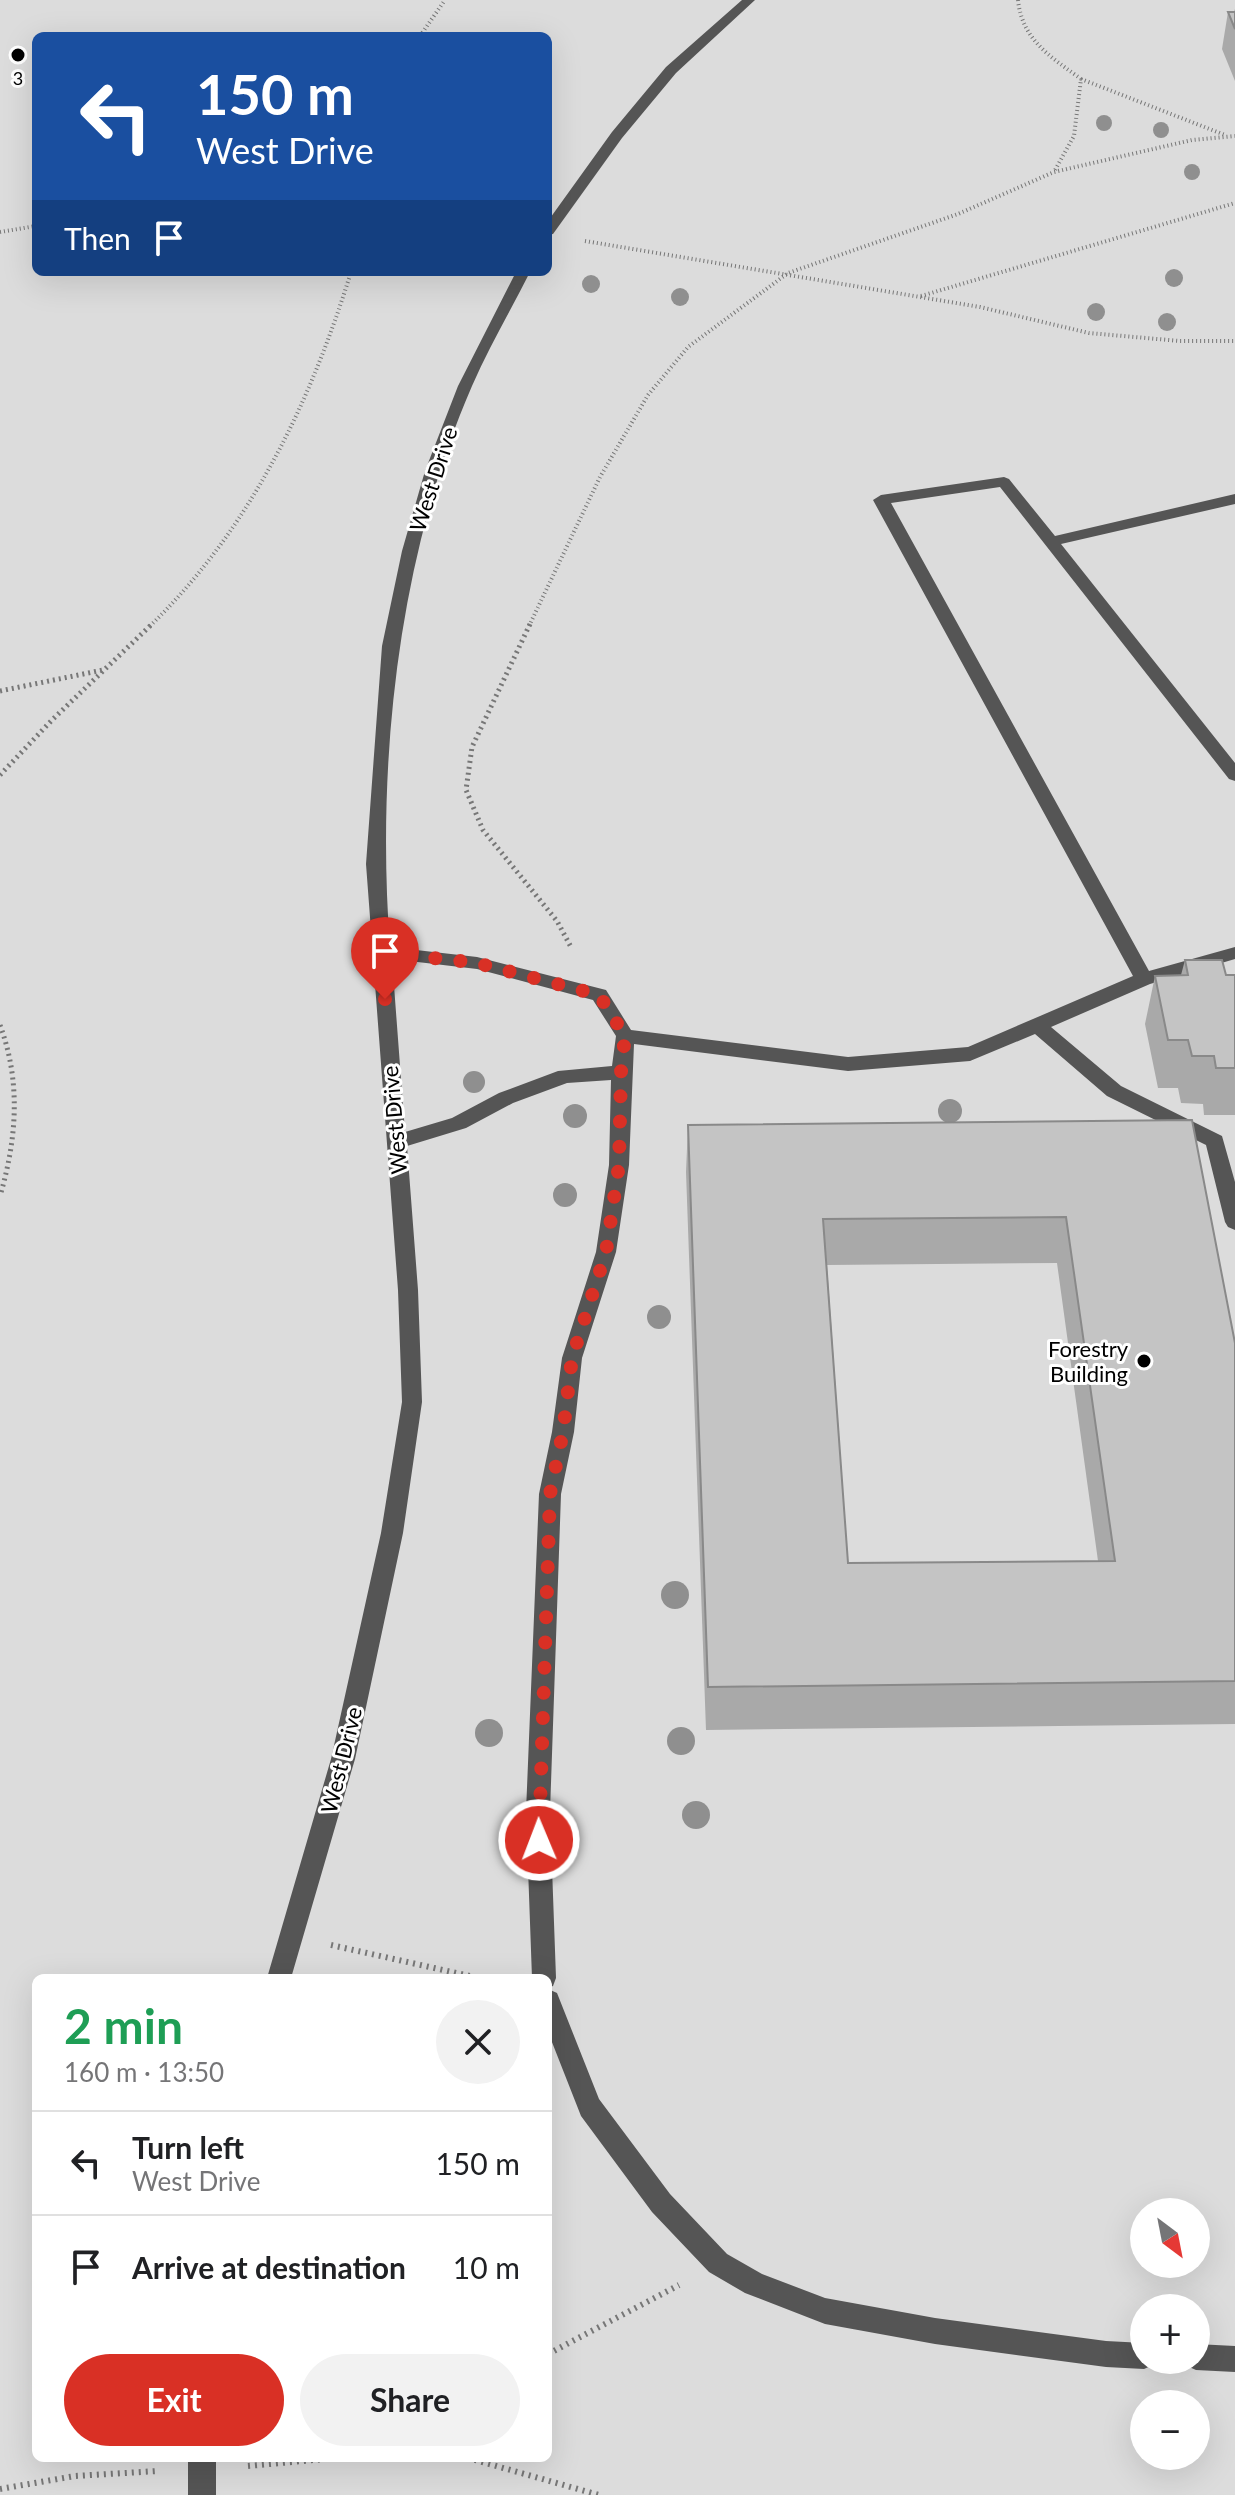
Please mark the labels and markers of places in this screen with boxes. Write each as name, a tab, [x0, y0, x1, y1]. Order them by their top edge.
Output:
marker: 3	[9, 46, 27, 64]
place label: 3	[13, 67, 23, 89]
pin	[351, 917, 419, 999]
place label: Forestry Building	[1048, 1335, 1129, 1387]
marker: Forestry Building	[1135, 1352, 1153, 1370]

